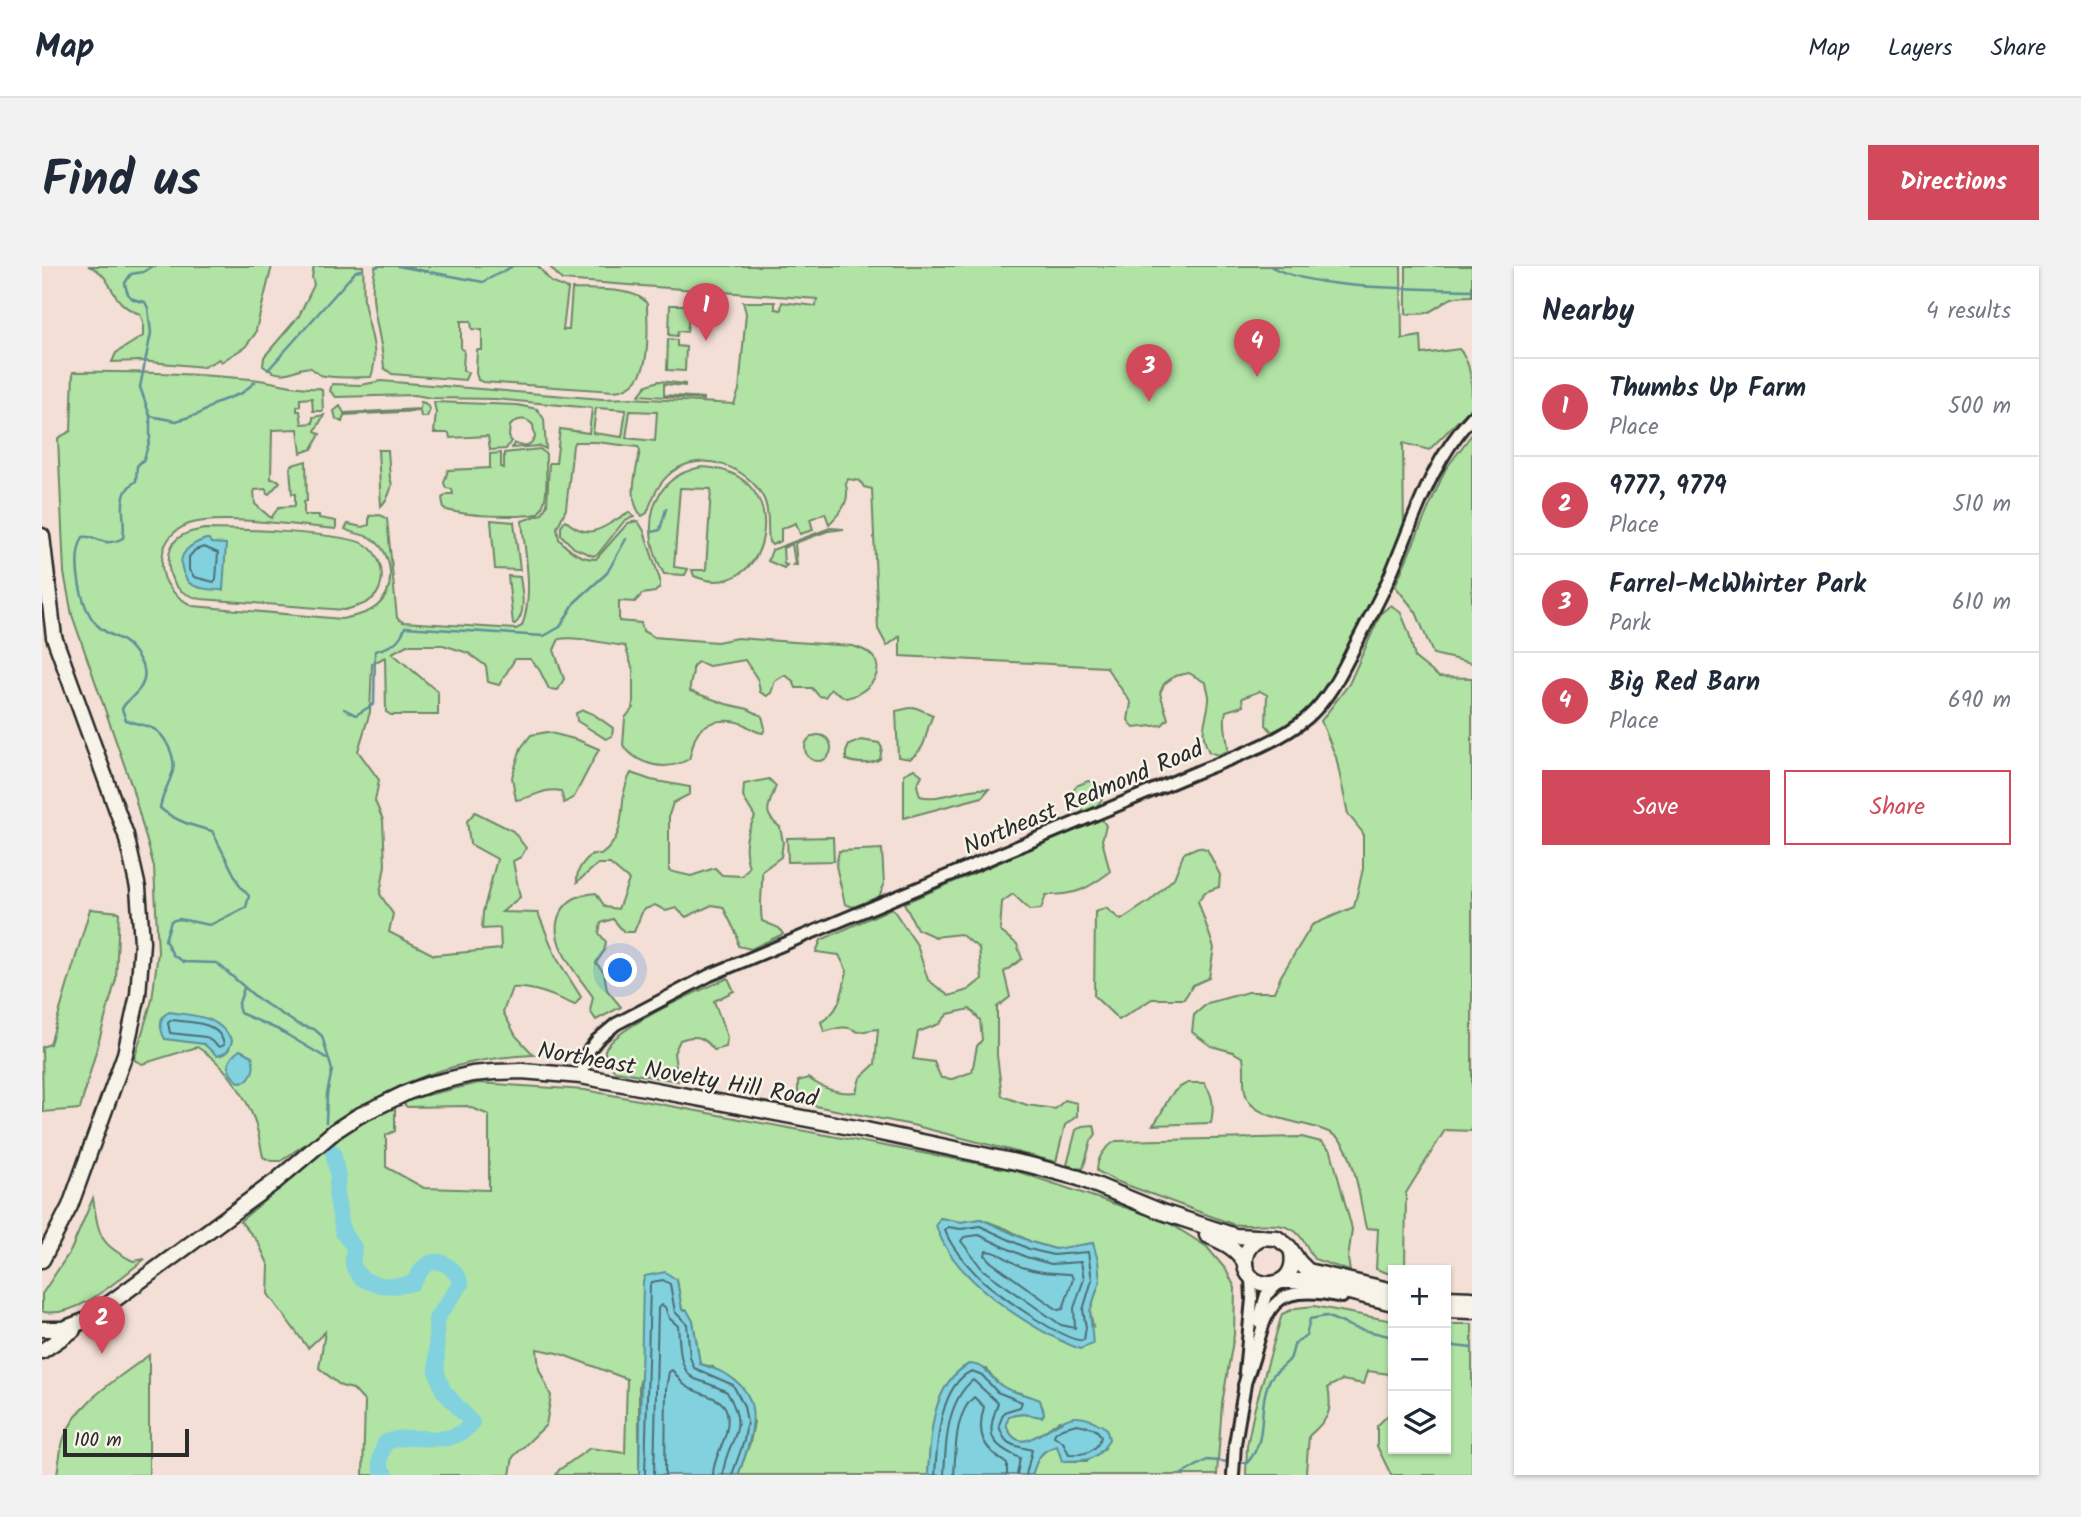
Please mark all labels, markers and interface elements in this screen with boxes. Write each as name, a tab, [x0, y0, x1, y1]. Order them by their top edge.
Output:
text: Map	[35, 22, 95, 75]
text: Map	[1808, 29, 1850, 68]
text: Layers	[1888, 29, 1952, 68]
text: Share	[1990, 29, 2046, 68]
text: Find us	[42, 143, 200, 221]
button: Directions	[1868, 145, 2039, 220]
pin: 1	[683, 283, 729, 341]
text: Nearby	[1542, 288, 1634, 336]
text: 4 results	[1926, 294, 2011, 330]
pin: 4	[1234, 319, 1280, 377]
pin: 3	[1126, 344, 1172, 402]
text: Thumbs Up Farm	[1609, 368, 1806, 410]
text: 1	[1562, 389, 1568, 425]
text: 500 m	[1948, 389, 2011, 425]
text: Place	[1609, 410, 1659, 446]
text: 9777, 9779	[1609, 466, 1727, 508]
text: 2	[1558, 487, 1572, 523]
text: 510 m	[1952, 487, 2011, 523]
text: Place	[1609, 508, 1659, 544]
text: Farrel-McWhirter Park	[1609, 564, 1866, 606]
text: 3	[1559, 585, 1571, 621]
text: 610 m	[1952, 585, 2011, 621]
text: Park	[1609, 606, 1651, 642]
text: Big Red Barn	[1609, 662, 1760, 704]
text: 4	[1559, 683, 1571, 719]
text: 690 m	[1948, 683, 2011, 719]
text: Place	[1609, 704, 1659, 740]
street label: Northeast Redmond Road	[957, 730, 1211, 867]
button: Save	[1542, 770, 1770, 845]
button: Share	[1784, 770, 2011, 845]
your location	[603, 953, 637, 987]
street label: Northeast Novelty Hill Road	[535, 1032, 822, 1119]
map controls	[1388, 1265, 1451, 1454]
button: +	[1388, 1265, 1451, 1328]
pin: 2	[79, 1296, 125, 1354]
button: −	[1388, 1328, 1451, 1391]
button: layers	[1388, 1391, 1451, 1454]
scale bar	[63, 1426, 189, 1458]
text: 100 m	[74, 1426, 122, 1456]

